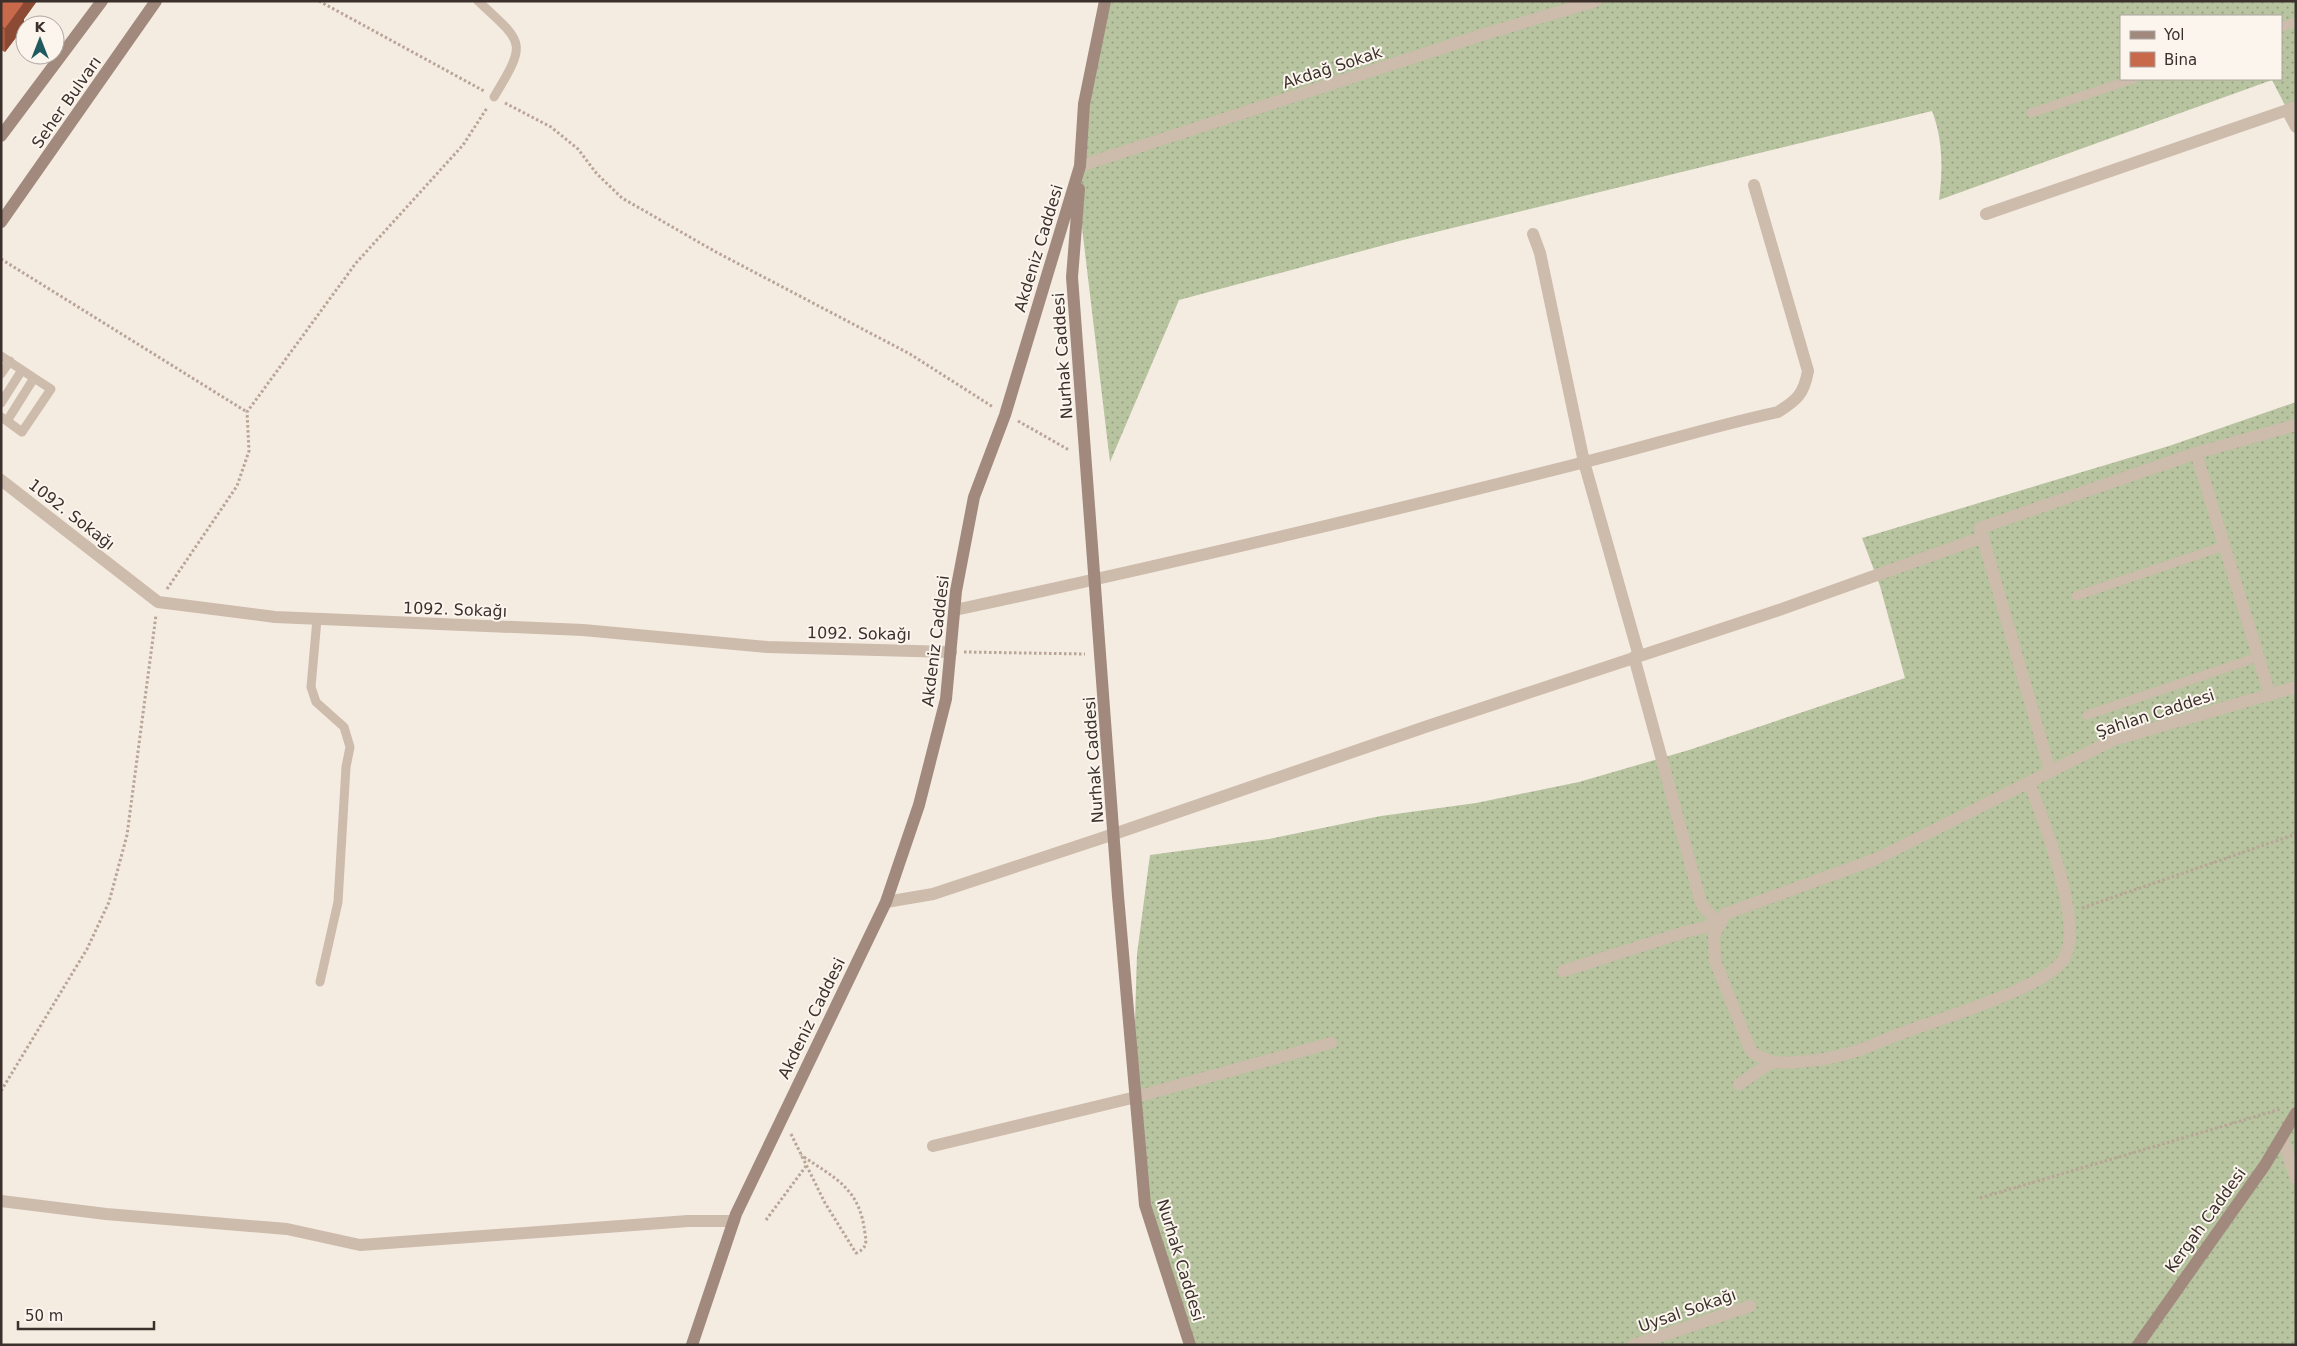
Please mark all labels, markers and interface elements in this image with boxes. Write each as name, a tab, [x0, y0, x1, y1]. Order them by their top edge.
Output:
north arrow	[15, 15, 65, 65]
legend	[2120, 15, 2282, 80]
text: K	[35, 19, 47, 35]
text: Yol	[2163, 26, 2185, 44]
street label: Akdağ Sokak	[1280, 42, 1385, 92]
text: Bina	[2164, 51, 2197, 69]
street label: Seher Bulvarı	[28, 53, 105, 152]
street label: Akdeniz Caddesi	[1010, 182, 1067, 314]
street label: Nurhak Caddesi	[1049, 292, 1076, 420]
street label: 1092. Sokağı	[25, 475, 119, 554]
street label: Akdeniz Caddesi	[918, 574, 953, 708]
street label: 1092. Sokağı	[403, 598, 507, 621]
street label: 1092. Sokağı	[807, 623, 911, 644]
street label: Şahlan Caddesi	[2093, 685, 2217, 742]
street label: Nurhak Caddesi	[1080, 696, 1107, 824]
street label: Akdeniz Caddesi	[774, 955, 849, 1082]
street label: Kergah Caddesi	[2161, 1164, 2250, 1276]
street label: Nurhak Caddesi	[1153, 1197, 1208, 1323]
street label: Uysal Sokağı	[1636, 1285, 1739, 1336]
scale bar	[18, 1298, 154, 1330]
text: 50 m	[25, 1307, 63, 1325]

